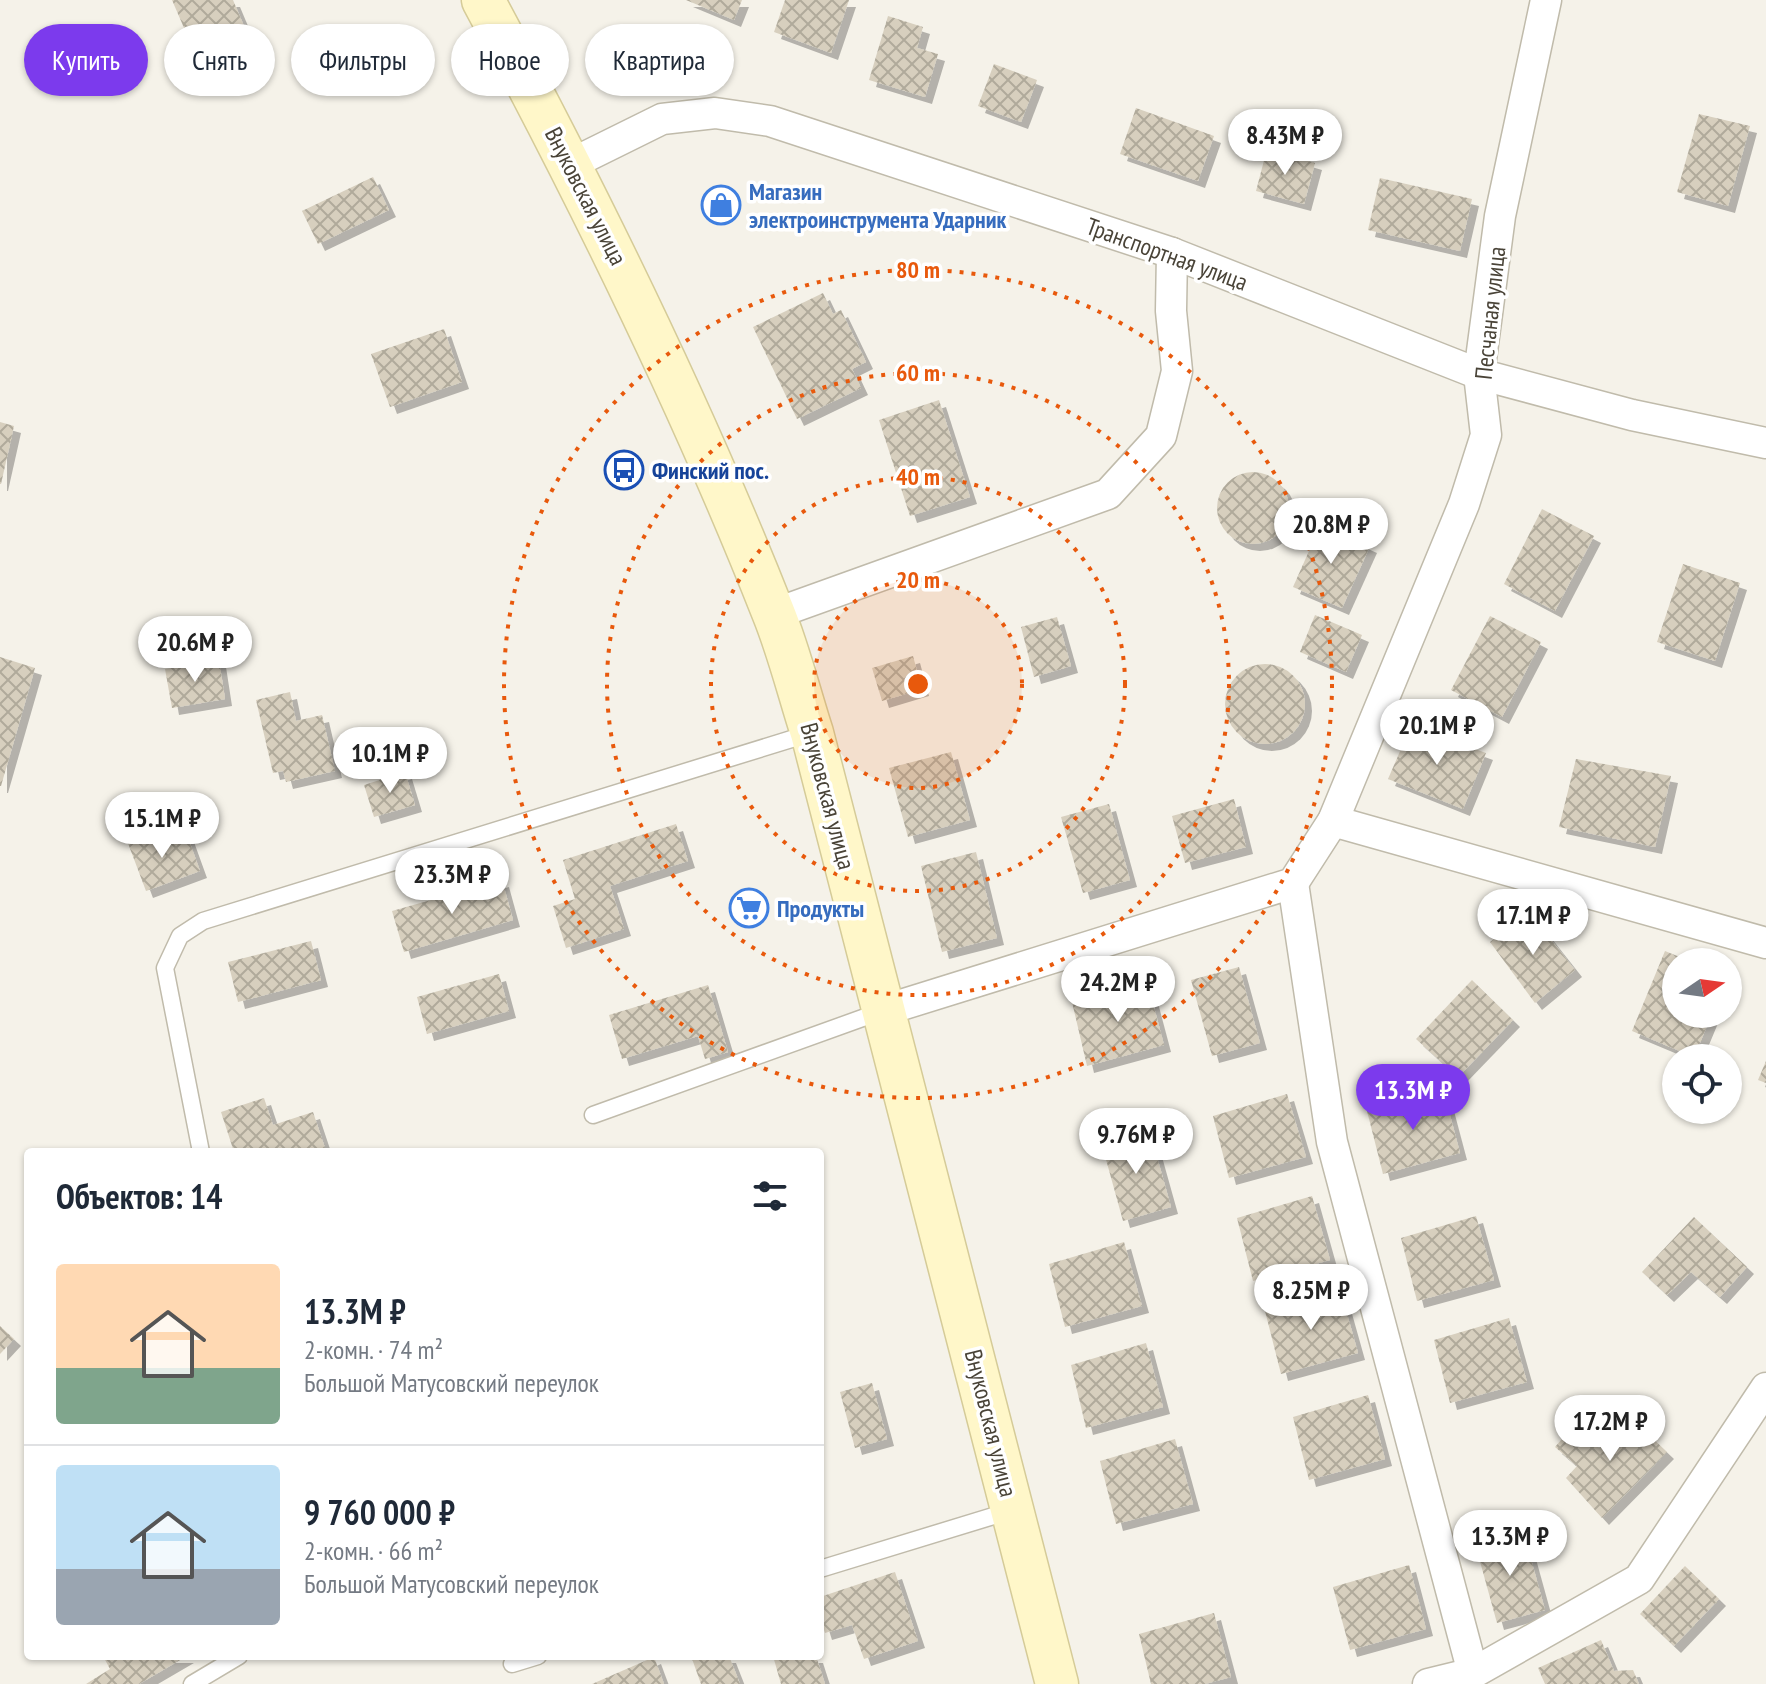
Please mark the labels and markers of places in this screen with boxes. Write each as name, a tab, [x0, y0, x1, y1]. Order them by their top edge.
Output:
pin: 8.43M ₽	[1211, 109, 1359, 177]
place label: Магазин электроинструмента Ударник	[749, 176, 1006, 235]
shop icon: Магазин электроинструмента Ударник	[700, 184, 742, 226]
bus stop icon: Финский пос.	[603, 449, 645, 491]
place label: Финский пос.	[652, 455, 769, 486]
pin: 20.8M ₽	[1257, 498, 1405, 566]
pin: 20.6M ₽	[121, 616, 269, 684]
centre of rings	[904, 670, 932, 698]
pin: 20.1M ₽	[1363, 699, 1511, 767]
pin: 10.1M ₽	[316, 727, 464, 795]
pin: 15.1M ₽	[88, 792, 236, 860]
pin: 23.3M ₽	[378, 848, 526, 916]
supermarket icon: Продукты	[728, 887, 770, 929]
pin: 17.1M ₽	[1459, 889, 1607, 957]
place label: Продукты	[777, 893, 864, 924]
pin: 24.2M ₽	[1044, 956, 1192, 1024]
pin: 13.3M ₽	[1339, 1064, 1487, 1132]
pin: 9.76M ₽	[1062, 1108, 1210, 1176]
pin: 8.25M ₽	[1237, 1264, 1385, 1332]
pin: 17.2M ₽	[1536, 1395, 1684, 1463]
pin: 13.3M ₽	[1436, 1510, 1584, 1578]

